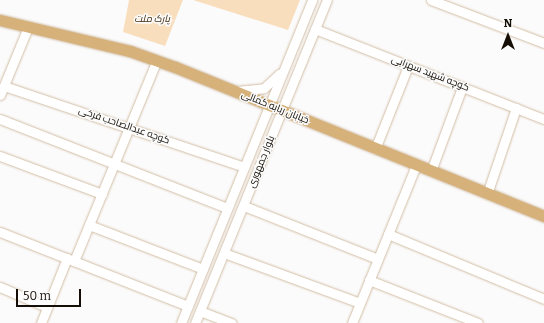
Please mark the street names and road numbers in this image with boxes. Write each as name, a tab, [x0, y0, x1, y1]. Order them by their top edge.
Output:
street label: کوچه شهید سهرابی	[389, 54, 471, 94]
street label: خیابان ربابه کمالی	[239, 89, 311, 127]
street label: کوچه عبدالصاحب فرخی	[77, 105, 171, 147]
street label: بلوار جمهوری	[246, 134, 278, 190]

